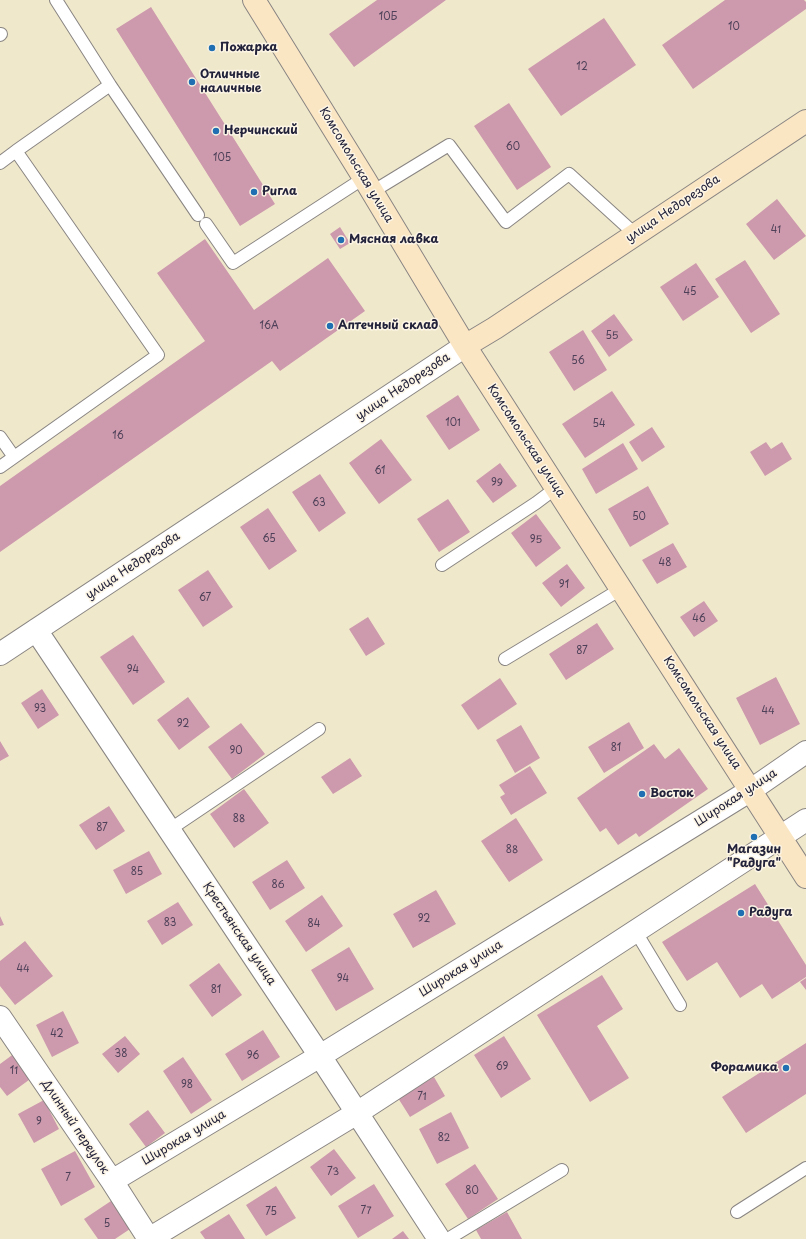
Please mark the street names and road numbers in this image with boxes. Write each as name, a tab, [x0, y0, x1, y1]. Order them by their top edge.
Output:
street label: Комсомольская улица	[316, 105, 396, 225]
street label: улица Недорезова	[623, 172, 723, 246]
street label: улица Недорезова	[353, 350, 453, 424]
street label: Комсомольская улица	[484, 382, 568, 500]
street label: улица Недорезова	[83, 529, 183, 603]
street label: Комсомольская улица	[660, 654, 744, 772]
street label: Широкая улица	[692, 766, 780, 830]
street label: Крестьянская улица	[199, 880, 279, 988]
street label: Широкая улица	[417, 938, 505, 1000]
street label: Длинный переулок	[38, 1077, 112, 1177]
street label: Широкая улица	[140, 1107, 228, 1169]

